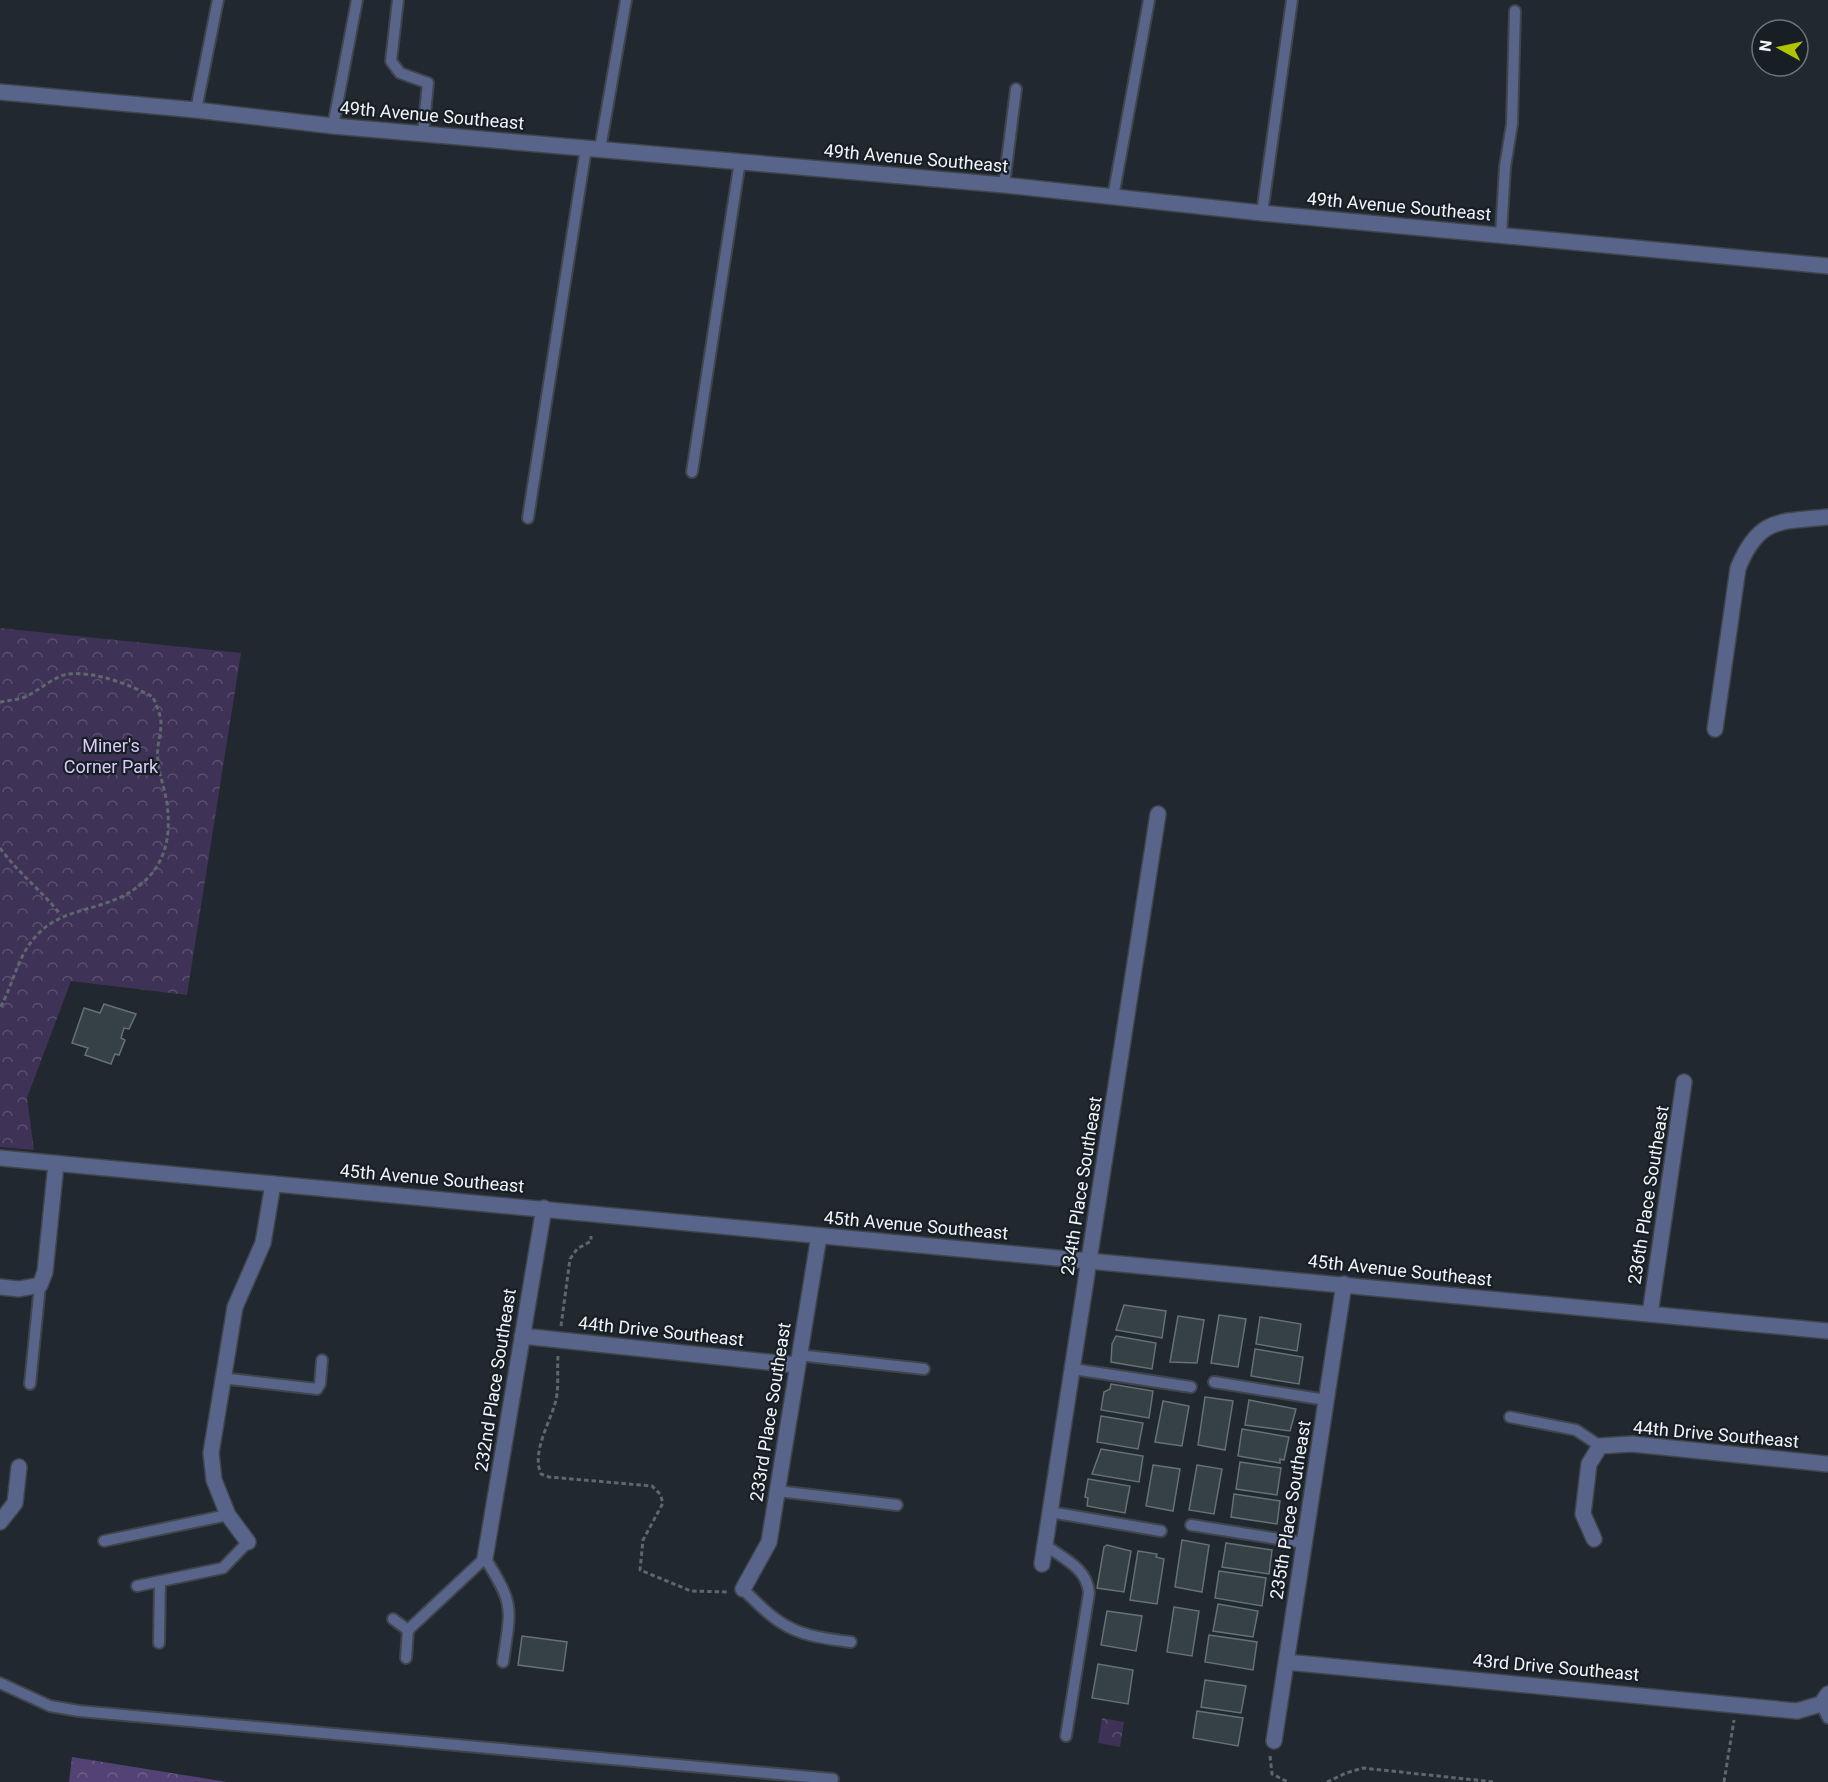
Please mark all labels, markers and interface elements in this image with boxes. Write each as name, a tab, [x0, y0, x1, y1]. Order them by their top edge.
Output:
north arrow	[1750, 18, 1810, 78]
text: N	[1755, 39, 1776, 53]
street label: 49th Avenue Southeast	[339, 96, 525, 134]
street label: 49th Avenue Southeast	[823, 139, 1009, 177]
street label: 49th Avenue Southeast	[1306, 187, 1492, 225]
park label: Miner's Corner Park	[64, 735, 159, 777]
street label: 234th Place Southeast	[1056, 1095, 1106, 1277]
street label: 236th Place Southeast	[1623, 1104, 1673, 1286]
street label: 45th Avenue Southeast	[339, 1159, 525, 1197]
street label: 45th Avenue Southeast	[823, 1206, 1009, 1244]
street label: 45th Avenue Southeast	[1307, 1250, 1493, 1290]
street label: 232nd Place Southeast	[470, 1287, 520, 1473]
street label: 44th Drive Southeast	[577, 1312, 745, 1350]
street label: 233rd Place Southeast	[745, 1321, 795, 1503]
street label: 44th Drive Southeast	[1632, 1416, 1800, 1452]
street label: 235th Place Southeast	[1265, 1419, 1315, 1601]
street label: 43rd Drive Southeast	[1472, 1649, 1640, 1685]

